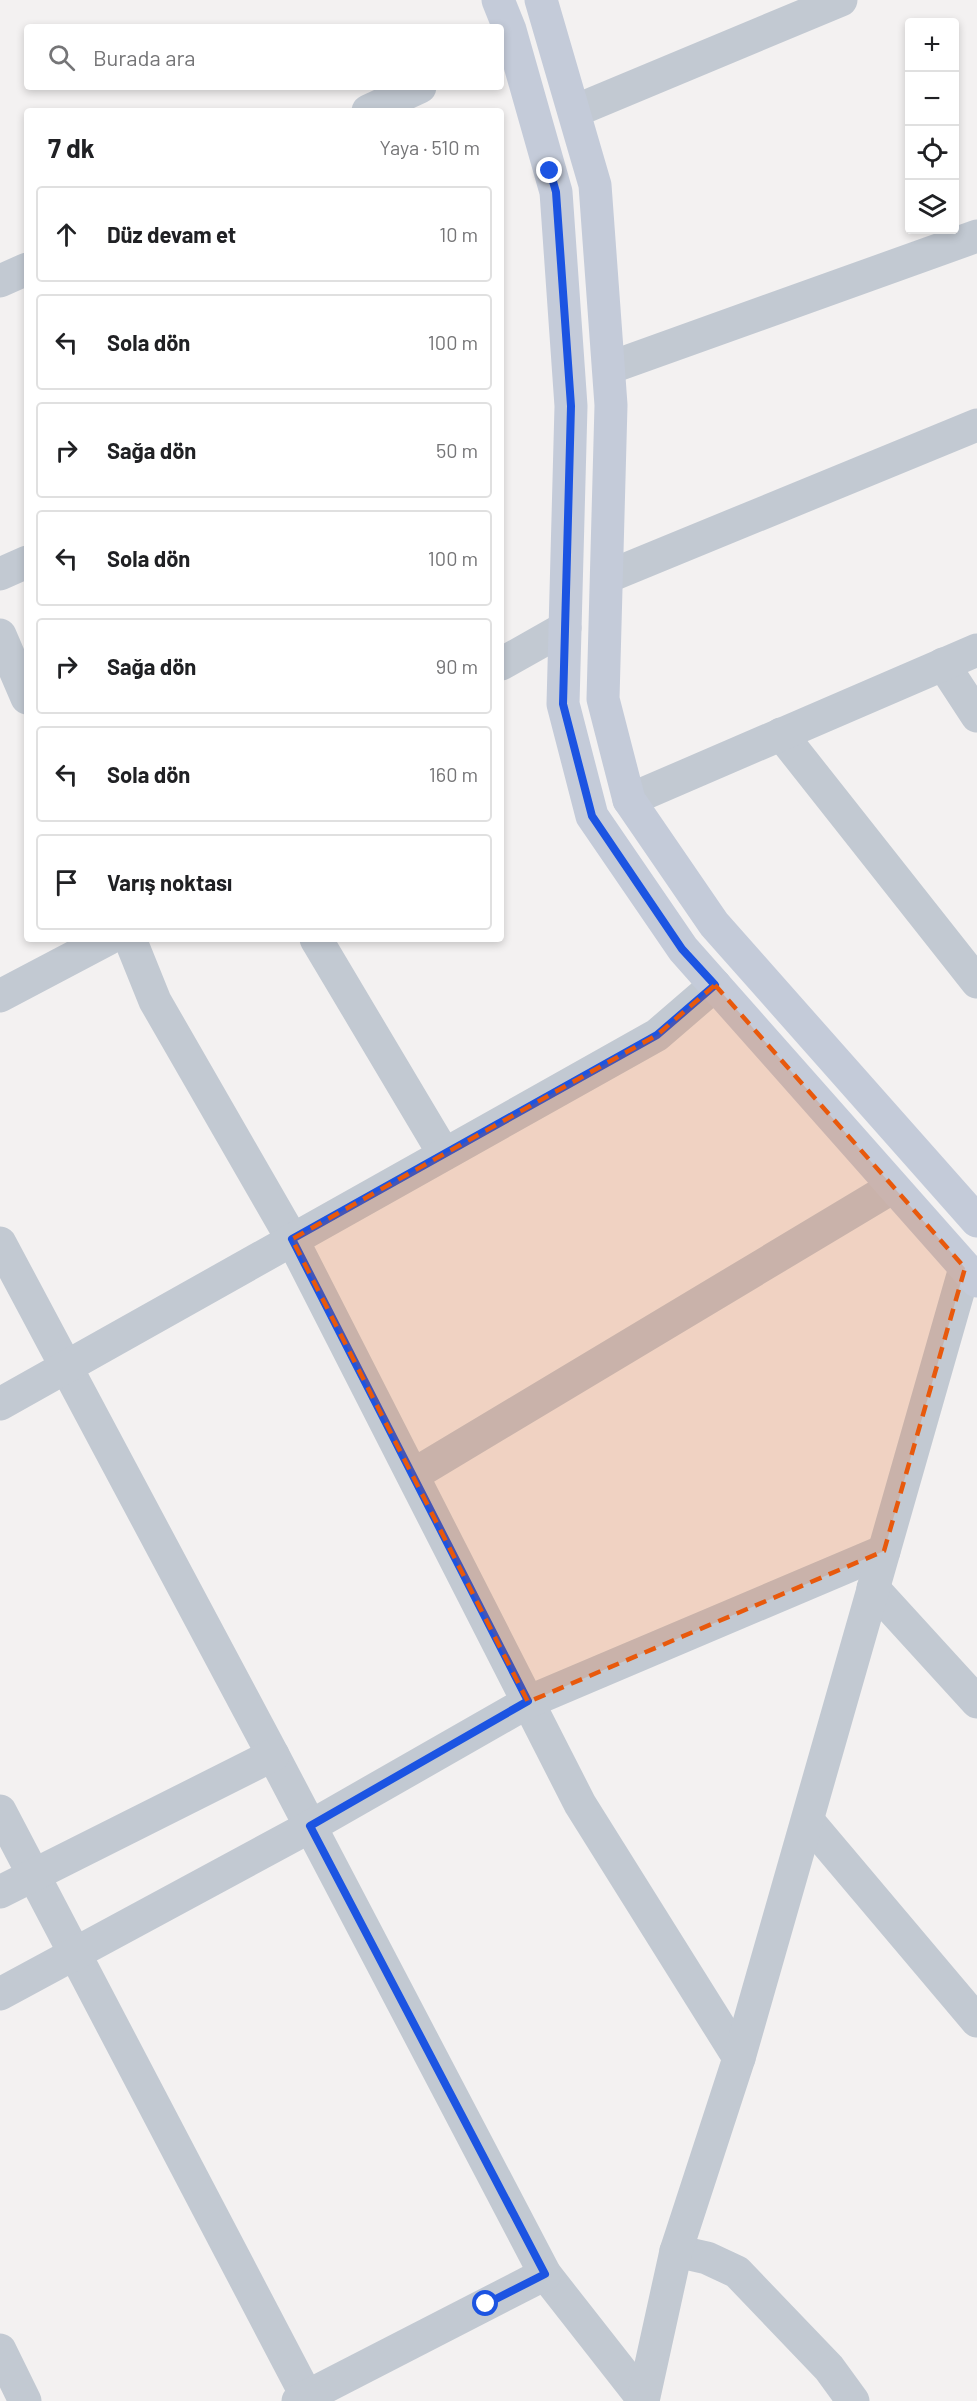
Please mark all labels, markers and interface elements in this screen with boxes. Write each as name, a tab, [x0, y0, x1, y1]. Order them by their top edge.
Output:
map controls	[905, 18, 959, 234]
button: +	[905, 18, 959, 72]
search box	[24, 24, 504, 90]
icon: search	[45, 41, 78, 74]
text: Burada ara	[93, 44, 196, 70]
button: −	[905, 72, 959, 126]
button: locate	[905, 126, 959, 180]
text: 7 dk	[48, 132, 95, 163]
text: Yaya · 510 m	[379, 135, 480, 159]
route end	[536, 157, 562, 183]
button: layers	[905, 180, 959, 234]
icon: ahead	[50, 218, 83, 251]
text: Düz devam et	[107, 221, 236, 247]
text: 10 m	[439, 222, 478, 246]
icon: left	[50, 326, 83, 359]
text: Sola dön	[107, 329, 190, 355]
text: 100 m	[428, 330, 478, 354]
icon: right	[50, 434, 83, 467]
text: Sağa dön	[107, 437, 196, 463]
text: 50 m	[436, 438, 478, 462]
icon: left	[50, 542, 83, 575]
text: Sola dön	[107, 545, 190, 571]
text: 100 m	[428, 546, 478, 570]
icon: right	[50, 650, 83, 683]
text: Sağa dön	[107, 653, 196, 679]
text: 90 m	[436, 654, 478, 678]
icon: left	[50, 758, 83, 791]
text: Sola dön	[107, 761, 190, 787]
text: 160 m	[429, 762, 478, 786]
icon: arrive	[50, 866, 83, 899]
text: Varış noktası	[107, 869, 232, 895]
route start	[472, 2290, 498, 2316]

